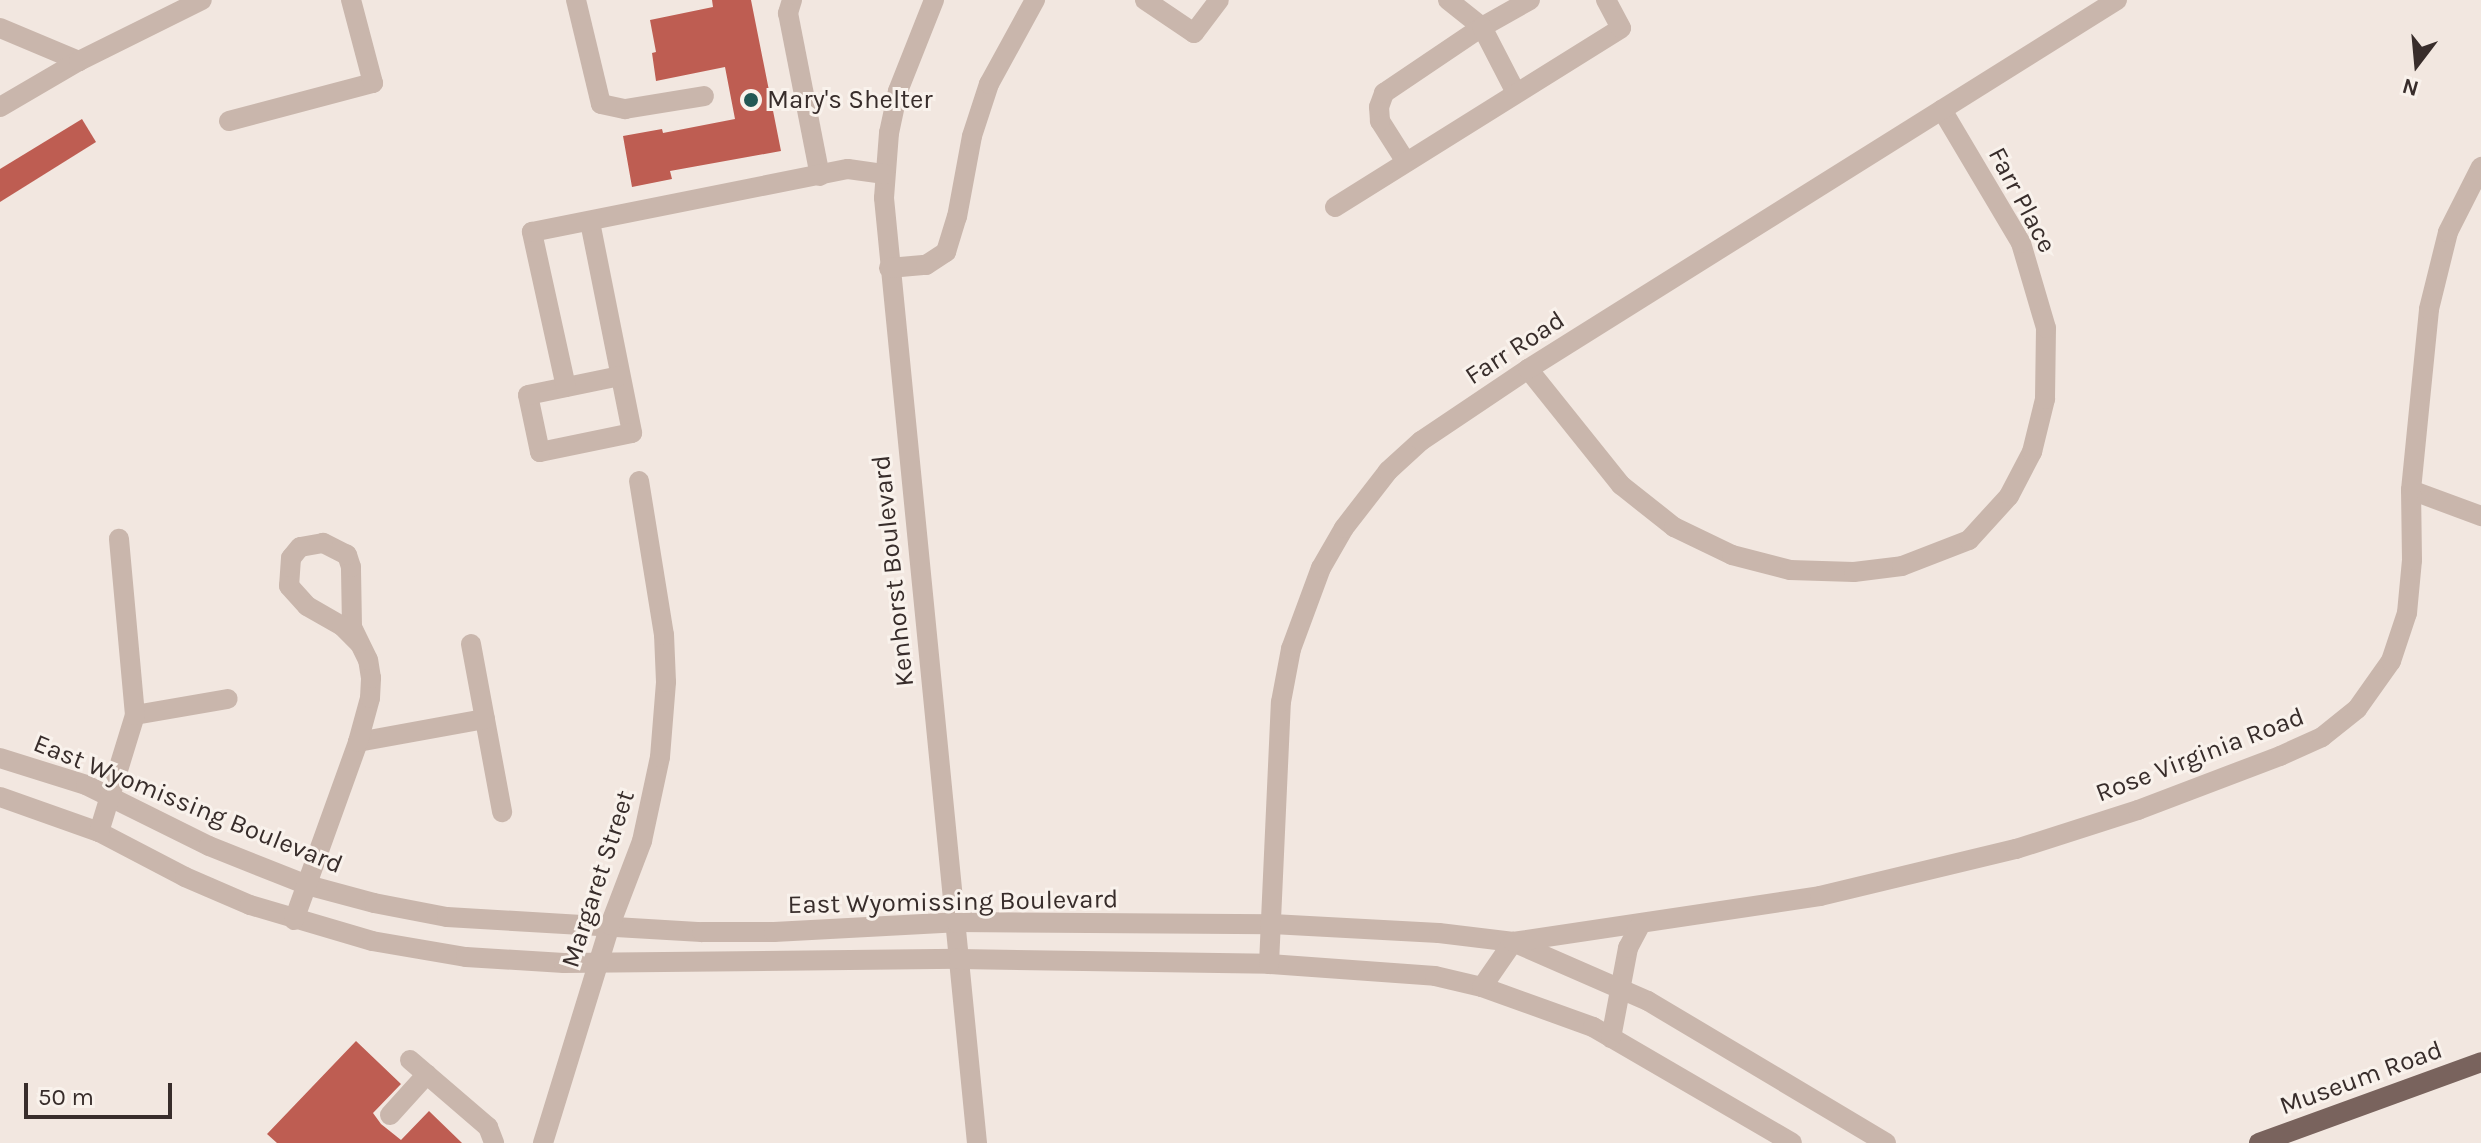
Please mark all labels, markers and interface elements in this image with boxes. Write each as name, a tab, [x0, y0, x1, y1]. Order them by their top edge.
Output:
north arrow	[2377, 24, 2457, 104]
text: N	[2399, 72, 2422, 102]
place label: Mary's Shelter	[767, 84, 933, 116]
marker: Mary's Shelter	[742, 91, 760, 109]
street label: Farr Place	[1981, 142, 2063, 258]
street label: Farr Road	[1459, 304, 1571, 392]
street label: Kenhorst Boulevard	[865, 454, 921, 688]
street label: Rose Virginia Road	[2091, 701, 2309, 809]
street label: East Wyomissing Boulevard	[29, 728, 347, 880]
street label: Margaret Street	[555, 787, 641, 971]
street label: East Wyomissing Boulevard	[787, 884, 1119, 920]
street label: Museum Road	[2275, 1034, 2447, 1122]
scale bar	[28, 1067, 176, 1117]
text: 50 m	[38, 1083, 94, 1111]

